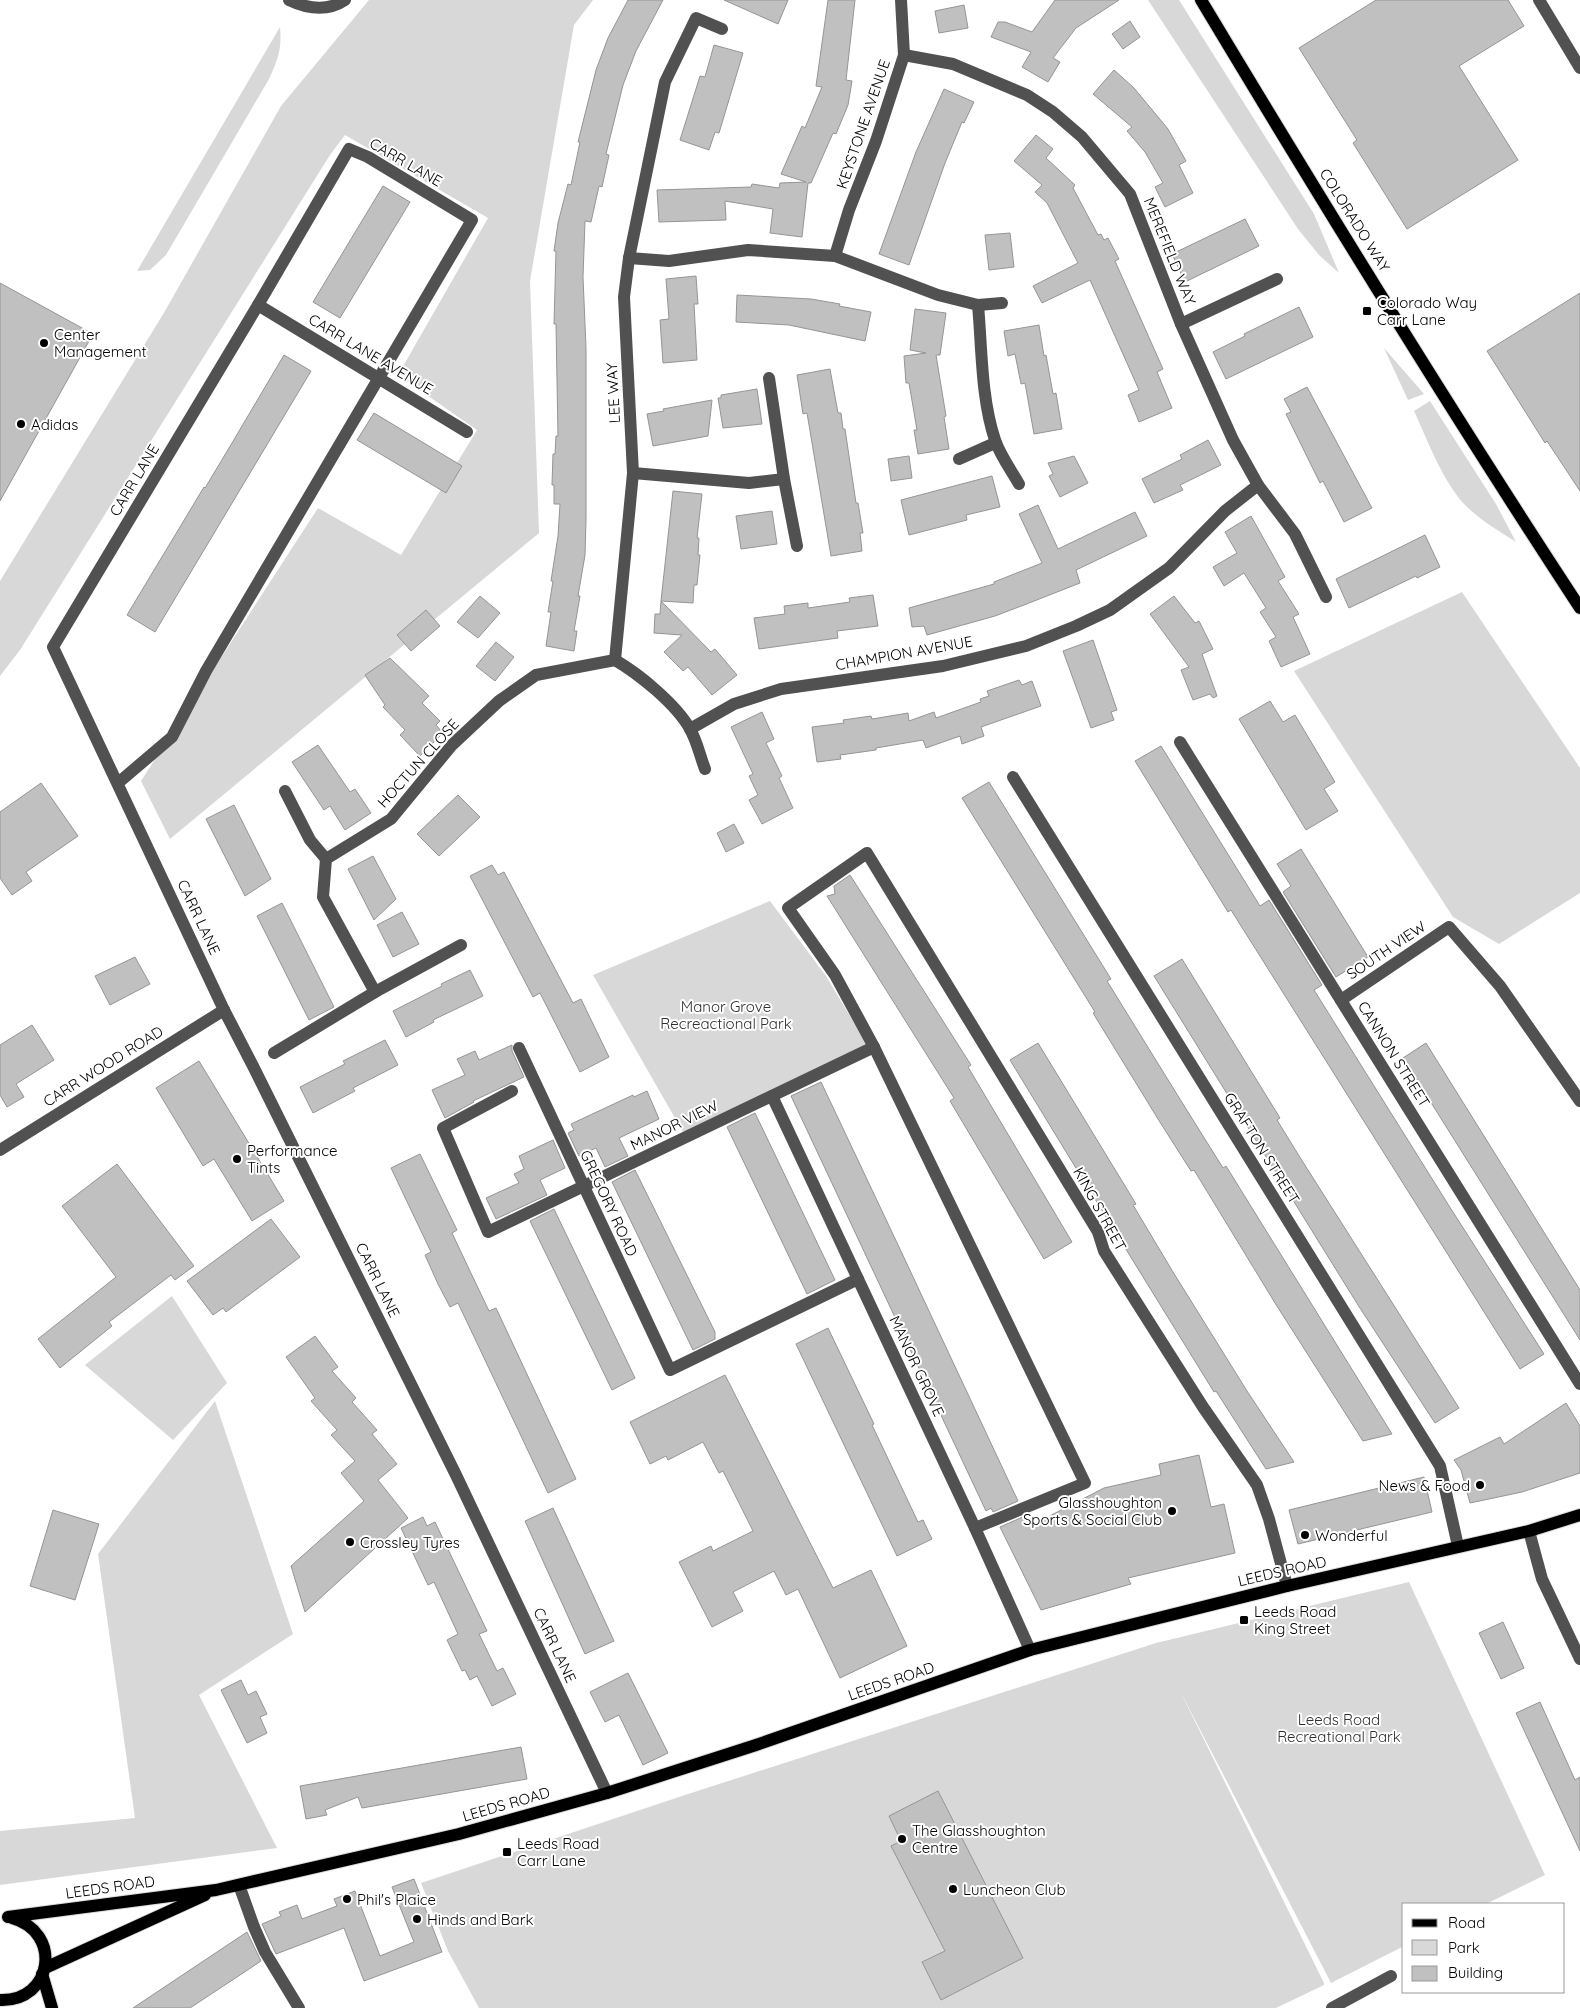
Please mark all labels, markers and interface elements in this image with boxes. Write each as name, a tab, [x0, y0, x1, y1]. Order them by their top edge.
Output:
street label: KEYSTONE AVENUE	[832, 57, 894, 191]
street label: CARR LANE	[366, 134, 446, 190]
street label: COLORADO WAY	[1316, 165, 1395, 276]
street label: MEREFIELD WAY	[1140, 194, 1201, 308]
place label: Colorado Way Carr Lane	[1377, 293, 1477, 329]
marker: Colorado Way Carr Lane	[1361, 305, 1373, 317]
street label: CARR LANE AVENUE	[305, 309, 437, 399]
place label: Center Management	[54, 325, 147, 361]
marker: Center Management	[38, 337, 50, 349]
street label: LEE WAY	[602, 362, 624, 424]
place label: Adidas	[31, 415, 78, 434]
marker: Adidas	[15, 418, 27, 430]
street label: CARR LANE	[105, 440, 163, 520]
street label: CHAMPION AVENUE	[834, 632, 974, 674]
street label: HOCTUN CLOSE	[373, 715, 463, 811]
street label: CARR LANE	[173, 876, 225, 958]
street label: SOUTH VIEW	[1343, 916, 1430, 983]
park label: Manor Grove Recreactional Park	[660, 997, 792, 1033]
street label: CANNON STREET	[1354, 997, 1434, 1111]
street label: CARR WOOD ROAD	[40, 1021, 167, 1111]
street label: GRAFTON STREET	[1220, 1089, 1304, 1207]
street label: MANOR VIEW	[627, 1095, 721, 1154]
place label: Performance Tints	[247, 1141, 337, 1177]
street label: GREGORY ROAD	[576, 1147, 642, 1259]
marker: Performance Tints	[231, 1153, 243, 1165]
street label: KING STREET	[1069, 1164, 1131, 1254]
street label: CARR LANE	[352, 1240, 404, 1320]
street label: MANOR GROVE	[885, 1313, 949, 1419]
place label: News & Food	[1379, 1476, 1470, 1495]
marker: News & Food	[1474, 1479, 1486, 1491]
place label: Glasshoughton Sports & Social Club	[1023, 1493, 1162, 1529]
marker: Glasshoughton Sports & Social Club	[1166, 1505, 1178, 1517]
place label: Wonderful	[1315, 1526, 1388, 1545]
marker: Wonderful	[1299, 1529, 1311, 1541]
place label: Crossley Tyres	[360, 1533, 460, 1552]
marker: Crossley Tyres	[344, 1536, 356, 1548]
street label: LEEDS ROAD	[1236, 1552, 1328, 1590]
place label: Leeds Road King Street	[1254, 1602, 1336, 1638]
street label: CARR LANE	[529, 1604, 581, 1686]
marker: Leeds Road King Street	[1238, 1614, 1250, 1626]
street label: LEEDS ROAD	[845, 1657, 937, 1705]
park label: Leeds Road Recreational Park	[1277, 1710, 1401, 1746]
street label: LEEDS ROAD	[460, 1782, 552, 1826]
place label: The Glasshoughton Centre	[912, 1821, 1046, 1857]
marker: The Glasshoughton Centre	[896, 1833, 908, 1845]
place label: Leeds Road Carr Lane	[517, 1834, 599, 1870]
marker: Leeds Road Carr Lane	[501, 1846, 513, 1858]
street label: LEEDS ROAD	[64, 1871, 156, 1903]
place label: Luncheon Club	[963, 1880, 1066, 1899]
marker: Luncheon Club	[947, 1883, 959, 1895]
place label: Phil's Plaice	[357, 1890, 436, 1909]
marker: Phil's Plaice	[341, 1893, 353, 1905]
legend	[1402, 1903, 1565, 1993]
place label: Hinds and Bark	[427, 1910, 534, 1929]
marker: Hinds and Bark	[411, 1913, 423, 1925]
text: Road	[1448, 1913, 1485, 1932]
text: Park	[1448, 1938, 1480, 1957]
text: Building	[1448, 1963, 1503, 1982]

